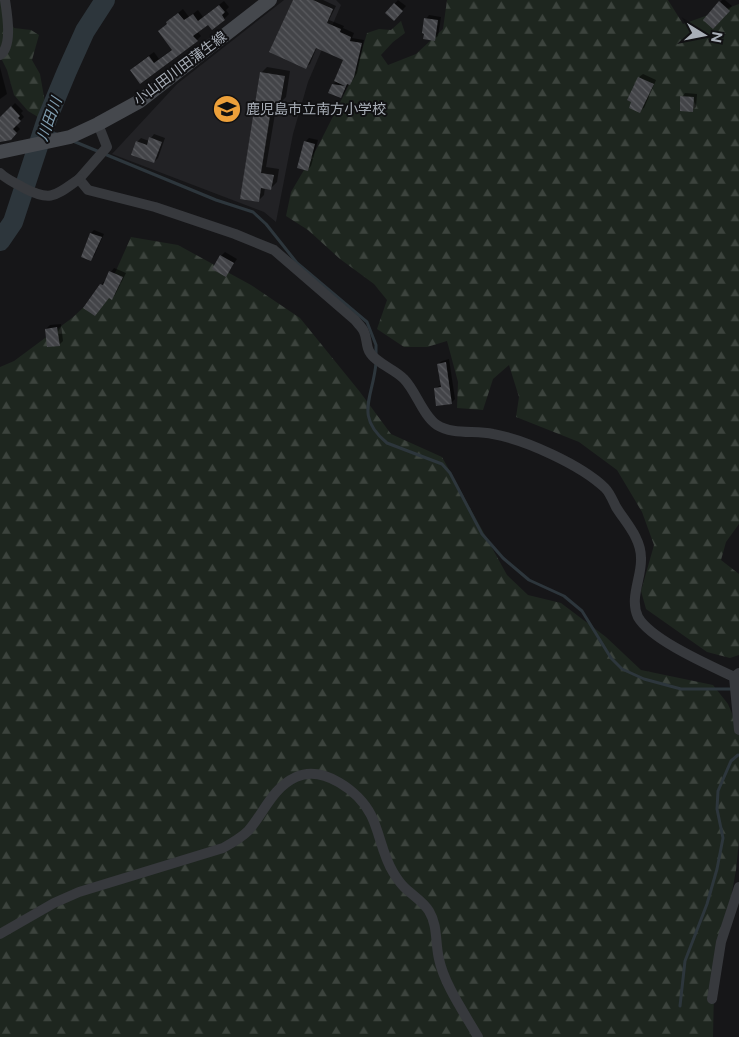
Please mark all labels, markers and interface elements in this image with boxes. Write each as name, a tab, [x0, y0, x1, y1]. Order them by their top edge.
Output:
north arrow	[679, 10, 729, 60]
street label: 小山田川田蒲生線	[130, 28, 230, 108]
text: N	[708, 30, 726, 44]
water label: 川田川	[33, 93, 65, 143]
school or university icon: 鹿児島市立南方小学校	[212, 94, 242, 124]
place label: 鹿児島市立南方小学校	[246, 101, 386, 117]

